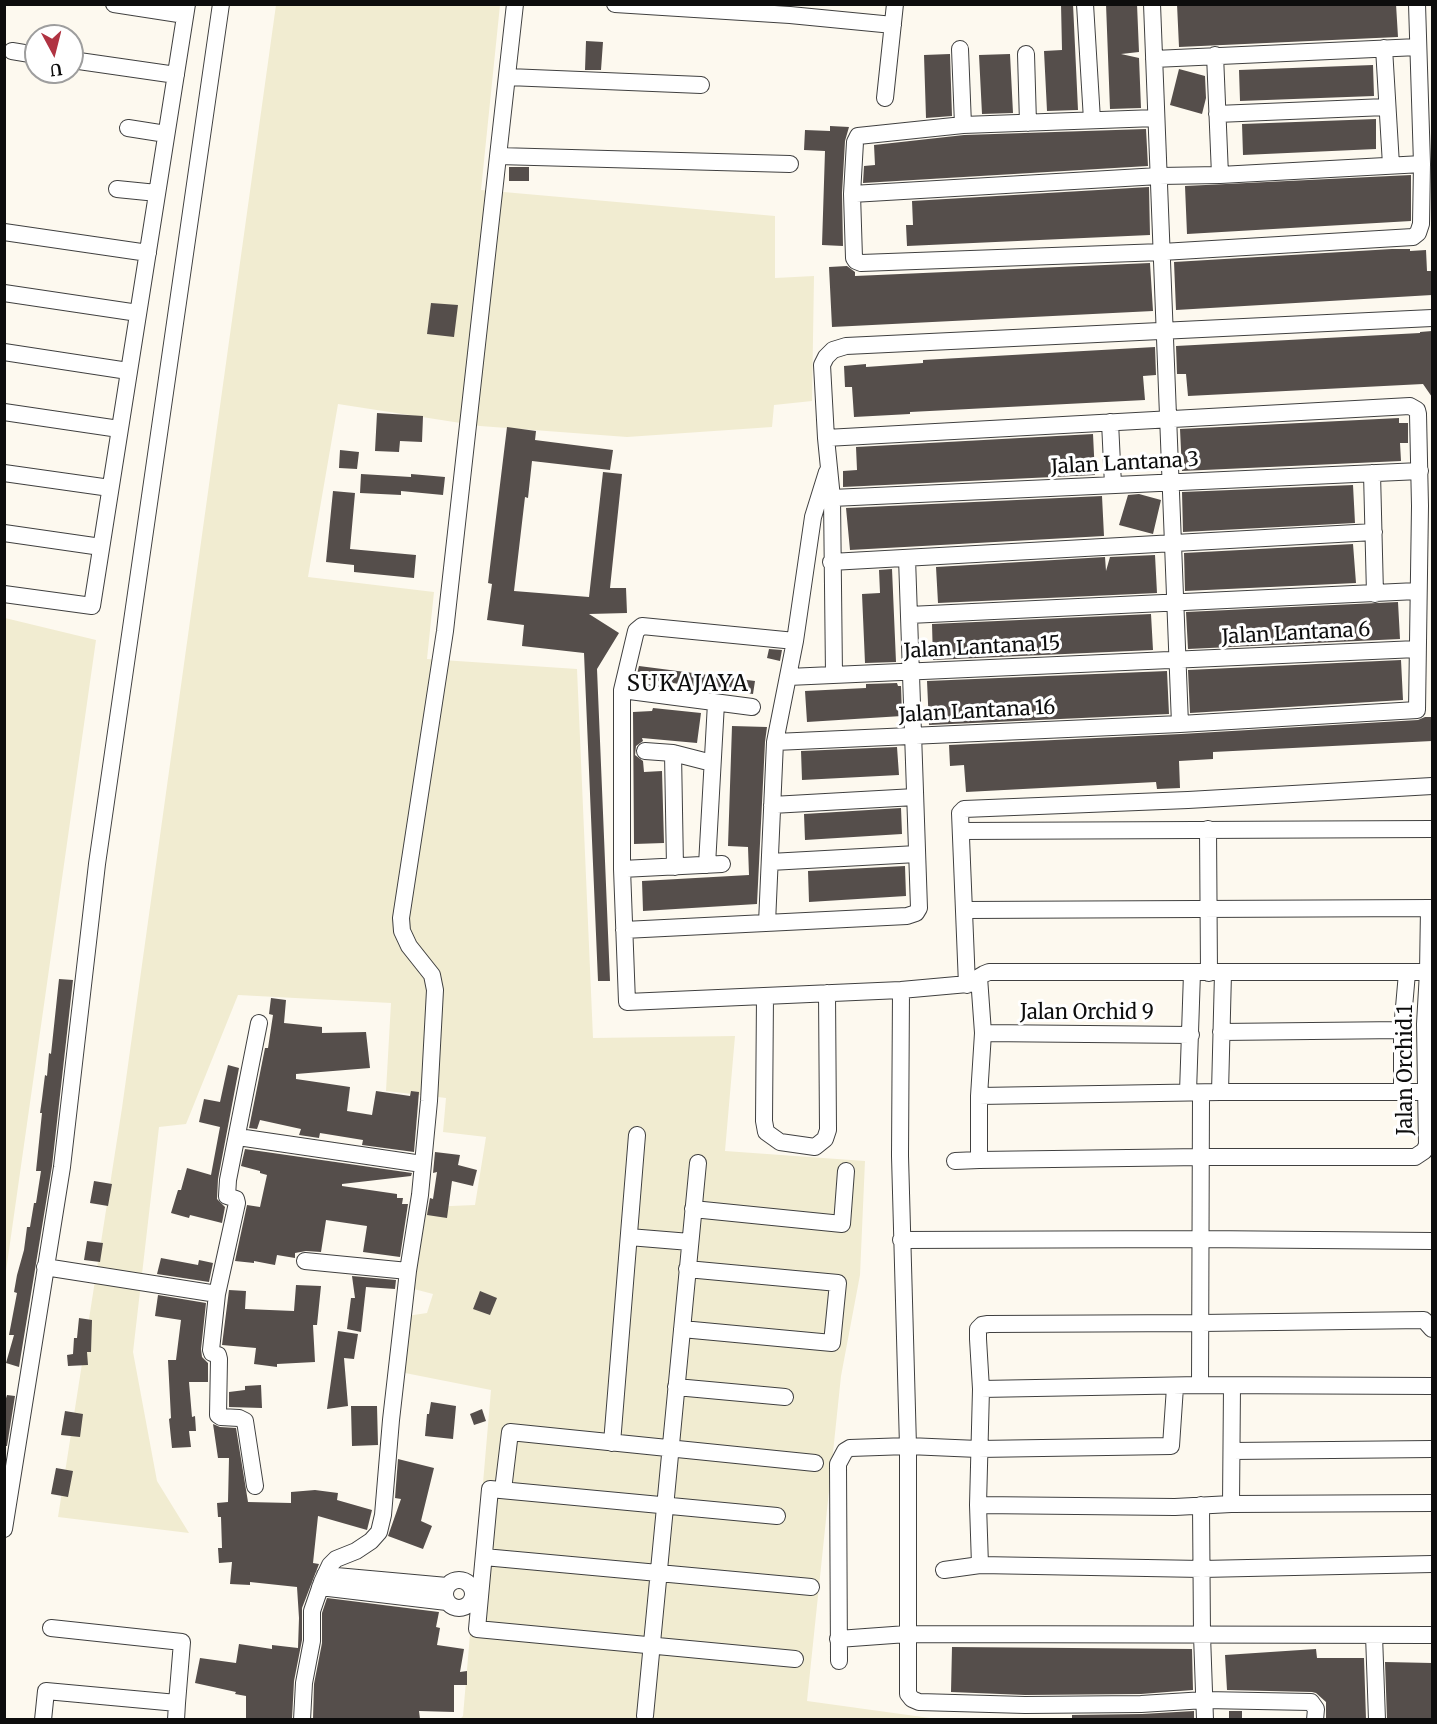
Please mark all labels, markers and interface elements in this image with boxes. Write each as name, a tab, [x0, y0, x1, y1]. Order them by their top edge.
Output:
north arrow	[24, 24, 84, 84]
text: U	[49, 59, 63, 81]
street label: Jalan Lantana 3	[1050, 448, 1200, 480]
street label: Jalan Lantana 6	[1221, 618, 1371, 650]
street label: Jalan Lantana 15	[903, 632, 1061, 664]
district label: SUKAJAYA	[627, 672, 749, 698]
street label: Jalan Lantana 16	[898, 696, 1056, 728]
street label: Jalan Orchid 9	[1020, 1001, 1154, 1025]
street label: Jalan Orchid.1	[1394, 1005, 1418, 1135]

